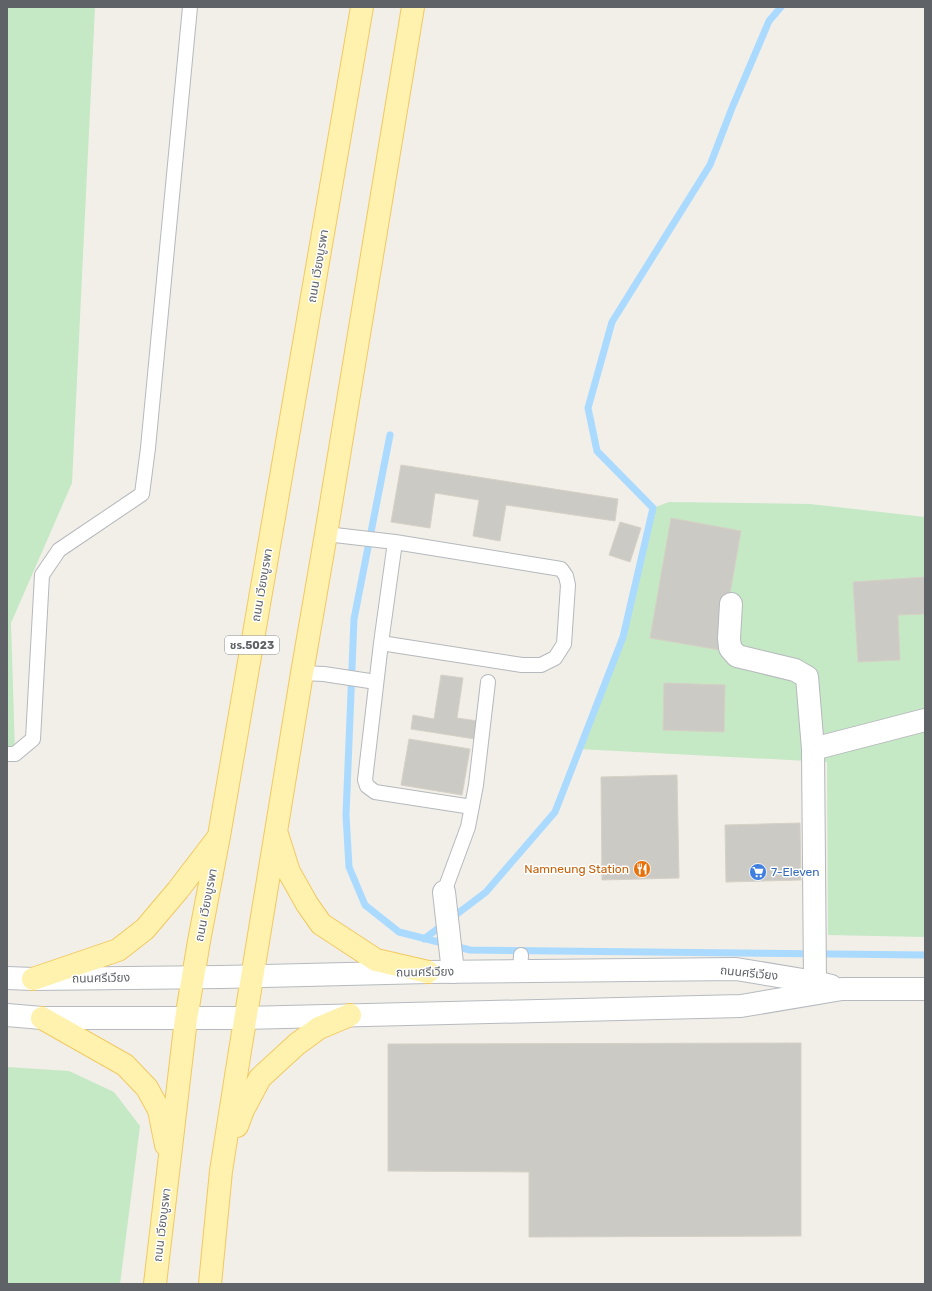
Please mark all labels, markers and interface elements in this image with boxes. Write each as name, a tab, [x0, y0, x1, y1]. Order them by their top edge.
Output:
street label: ถนน เวียงบูรพา	[305, 228, 331, 304]
street label: ถนน เวียงบูรพา	[249, 547, 275, 623]
road number: ชร.5023	[225, 636, 279, 654]
restaurant icon: Namneung Station	[632, 859, 652, 879]
place label: Namneung Station	[524, 862, 629, 876]
supermarket icon: 7-Eleven	[748, 862, 768, 882]
place label: 7-Eleven	[771, 865, 820, 879]
street label: ถนน เวียงบูรพา	[192, 867, 220, 943]
street label: ถนนศรีเวียง	[719, 963, 779, 983]
street label: ถนนศรีเวียง	[396, 964, 454, 980]
street label: ถนนศรีเวียง	[72, 970, 130, 986]
street label: ถนน เวียงบูรพา	[151, 1187, 173, 1263]

